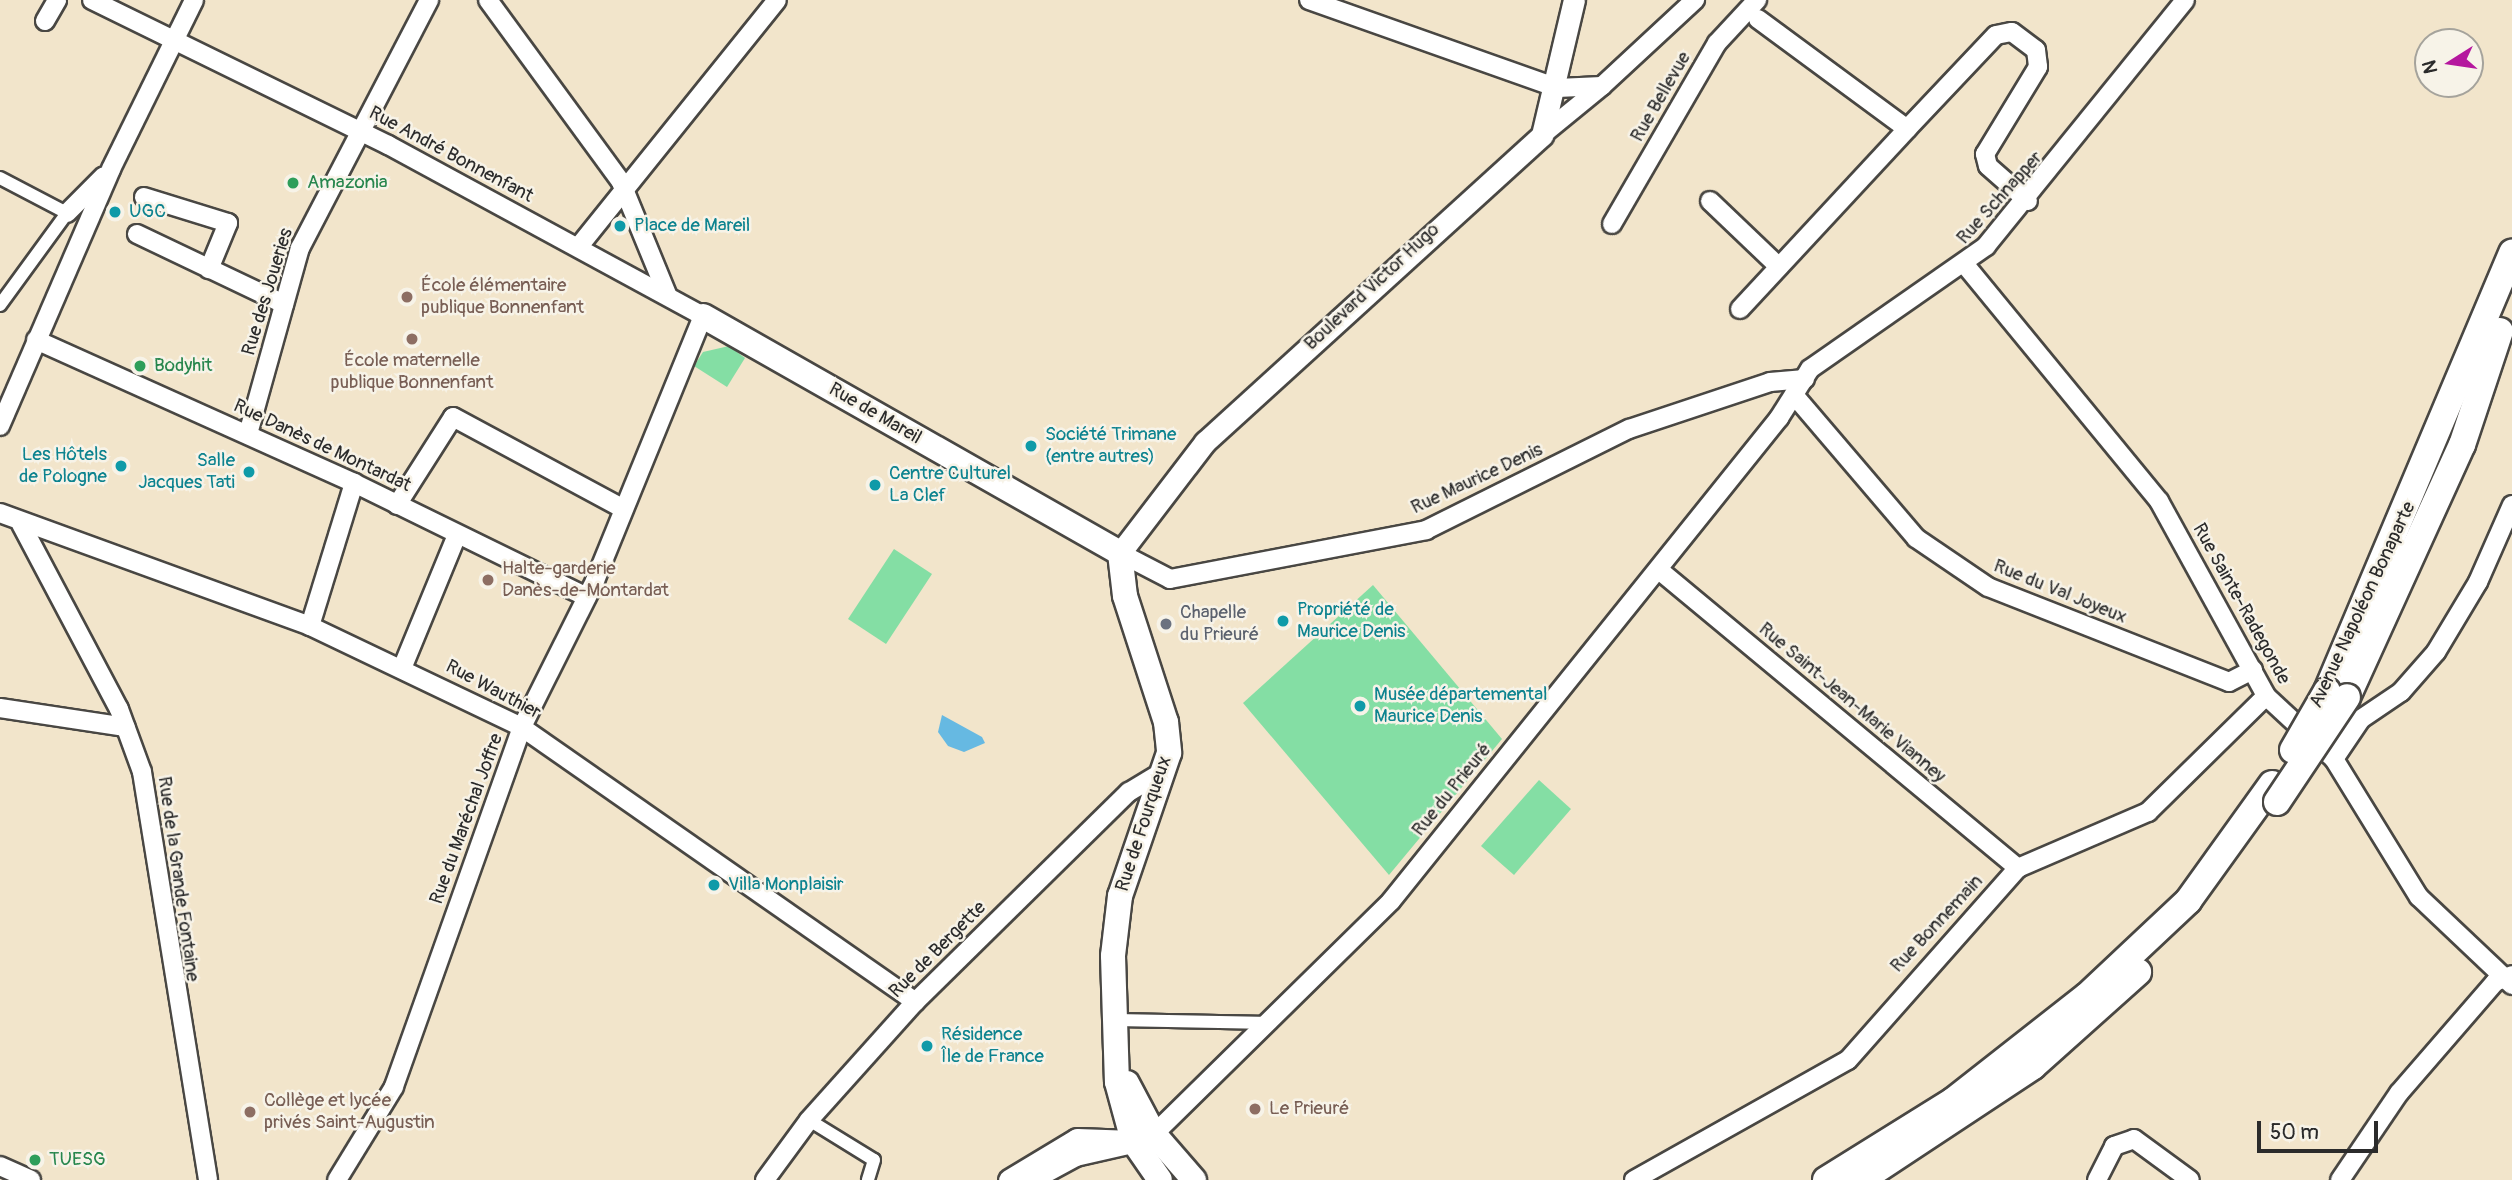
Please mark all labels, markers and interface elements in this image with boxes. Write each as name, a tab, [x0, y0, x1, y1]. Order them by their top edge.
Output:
north arrow	[2414, 28, 2484, 98]
street label: Rue Bellevue	[1626, 48, 1696, 146]
text: N	[2417, 58, 2443, 76]
street label: Rue André Bonnenfant	[365, 102, 537, 208]
street label: Rue Schnapper	[1952, 147, 2048, 249]
place label: Amazonia	[307, 172, 388, 194]
marker: Amazonia	[285, 175, 301, 191]
place label: UGC	[129, 201, 166, 223]
marker: UGC	[107, 204, 123, 220]
place label: Place de Mareil	[634, 215, 750, 237]
marker: Place de Mareil	[612, 218, 628, 234]
street label: Boulevard Victor Hugo	[1300, 219, 1444, 355]
street label: Rue des Joueries	[238, 226, 298, 358]
place label: École élémentaire publique Bonnenfant	[421, 275, 584, 319]
marker: École élémentaire publique Bonnenfant	[399, 289, 415, 305]
marker: École maternelle publique Bonnenfant	[404, 331, 420, 347]
place label: École maternelle publique Bonnenfant	[330, 350, 494, 394]
place label: Bodyhit	[154, 355, 213, 377]
marker: Bodyhit	[132, 358, 148, 374]
street label: Rue de Mareil	[825, 378, 925, 450]
street label: Rue Danès de Montardat	[230, 395, 414, 497]
place label: Société Trimane (entre autres)	[1045, 424, 1176, 468]
marker: Société Trimane (entre autres)	[1023, 438, 1039, 454]
street label: Rue Maurice Denis	[1408, 439, 1546, 519]
place label: Les Hôtels de Pologne	[19, 444, 107, 488]
place label: Salle Jacques Tati	[138, 450, 235, 494]
marker: Les Hôtels de Pologne	[113, 458, 129, 474]
place label: Centre Culturel La Clef	[889, 463, 1011, 507]
marker: Salle Jacques Tati	[241, 464, 257, 480]
marker: Centre Culturel La Clef	[867, 477, 883, 493]
street label: Avenue Napoléon Bonaparte	[2305, 498, 2421, 712]
street label: Rue Sainte-Radegonde	[2187, 519, 2295, 689]
street label: Rue du Val Joyeux	[1990, 555, 2130, 629]
place label: Halte-garderie Danès-de-Montardat	[502, 558, 669, 602]
marker: Halte-garderie Danès-de-Montardat	[480, 572, 496, 588]
place label: Propriété de Maurice Denis	[1297, 599, 1406, 643]
place label: Chapelle du Prieuré	[1180, 602, 1259, 646]
marker: Propriété de Maurice Denis	[1275, 613, 1291, 629]
marker: Chapelle du Prieuré	[1158, 616, 1174, 632]
street label: Rue Saint-Jean-Marie Vianney	[1754, 618, 1950, 788]
street label: Rue Wauthier	[441, 655, 545, 725]
place label: Musée départemental Maurice Denis	[1374, 684, 1548, 728]
marker: Musée départemental Maurice Denis	[1352, 698, 1368, 714]
street label: Rue du Maréchal Joffre	[426, 731, 508, 907]
street label: Rue du Prieuré	[1408, 739, 1496, 841]
street label: Rue de Fourqueux	[1111, 753, 1177, 895]
street label: Rue de la Grande Fontaine	[152, 775, 204, 983]
street label: Rue Bonnemain	[1886, 870, 1988, 978]
place label: Villa Monplaisir	[728, 874, 844, 896]
marker: Villa Monplaisir	[706, 877, 722, 893]
street label: Rue de Bergette	[885, 897, 991, 1003]
place label: Résidence Île de France	[941, 1024, 1044, 1068]
marker: Résidence Île de France	[919, 1038, 935, 1054]
place label: Collège et lycée privés Saint-Augustin	[264, 1090, 435, 1134]
place label: Le Prieuré	[1269, 1098, 1349, 1120]
marker: Le Prieuré	[1247, 1101, 1263, 1117]
marker: Collège et lycée privés Saint-Augustin	[242, 1104, 258, 1120]
scale bar	[2260, 1106, 2381, 1150]
text: 50 m	[2270, 1119, 2319, 1146]
place label: TUESG	[49, 1149, 106, 1171]
marker: TUESG	[27, 1152, 43, 1168]

